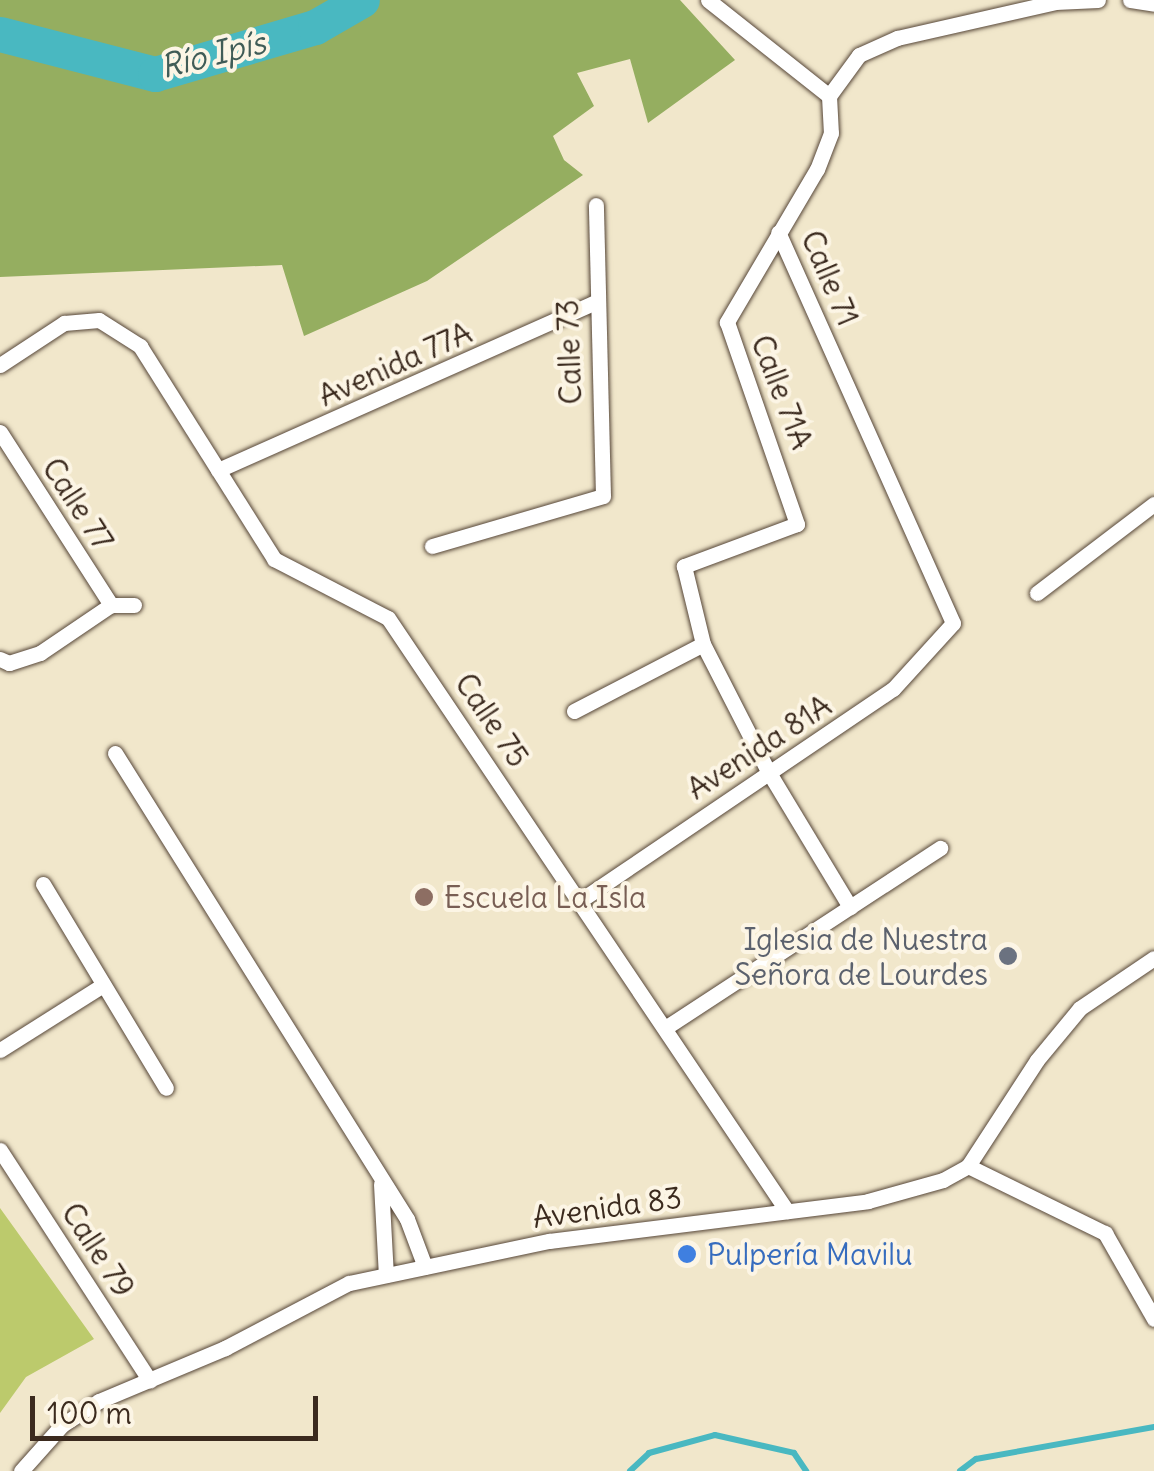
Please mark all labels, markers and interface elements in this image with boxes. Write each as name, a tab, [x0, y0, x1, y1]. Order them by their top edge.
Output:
water label: Río Ipís	[157, 23, 269, 87]
street label: Calle 71	[794, 225, 866, 331]
street label: Calle 73	[549, 299, 589, 405]
street label: Avenida 77A	[313, 314, 477, 414]
street label: Calle 71A	[744, 330, 820, 454]
street label: Calle 77	[35, 451, 121, 557]
street label: Calle 75	[448, 666, 536, 774]
street label: Avenida 81A	[680, 687, 838, 807]
place label: Escuela La Isla	[444, 879, 646, 915]
marker: Escuela La Isla	[413, 886, 435, 908]
place label: Iglesia de Nuestra Señora de Lourdes	[734, 921, 988, 992]
marker: Iglesia de Nuestra Señora de Lourdes	[997, 945, 1019, 967]
street label: Avenida 83	[530, 1179, 684, 1235]
street label: Calle 79	[54, 1196, 142, 1304]
place label: Pulpería Mavilu	[707, 1236, 913, 1272]
marker: Pulpería Mavilu	[676, 1243, 698, 1265]
scale bar	[35, 1376, 322, 1438]
text: 100 m	[47, 1394, 132, 1432]

